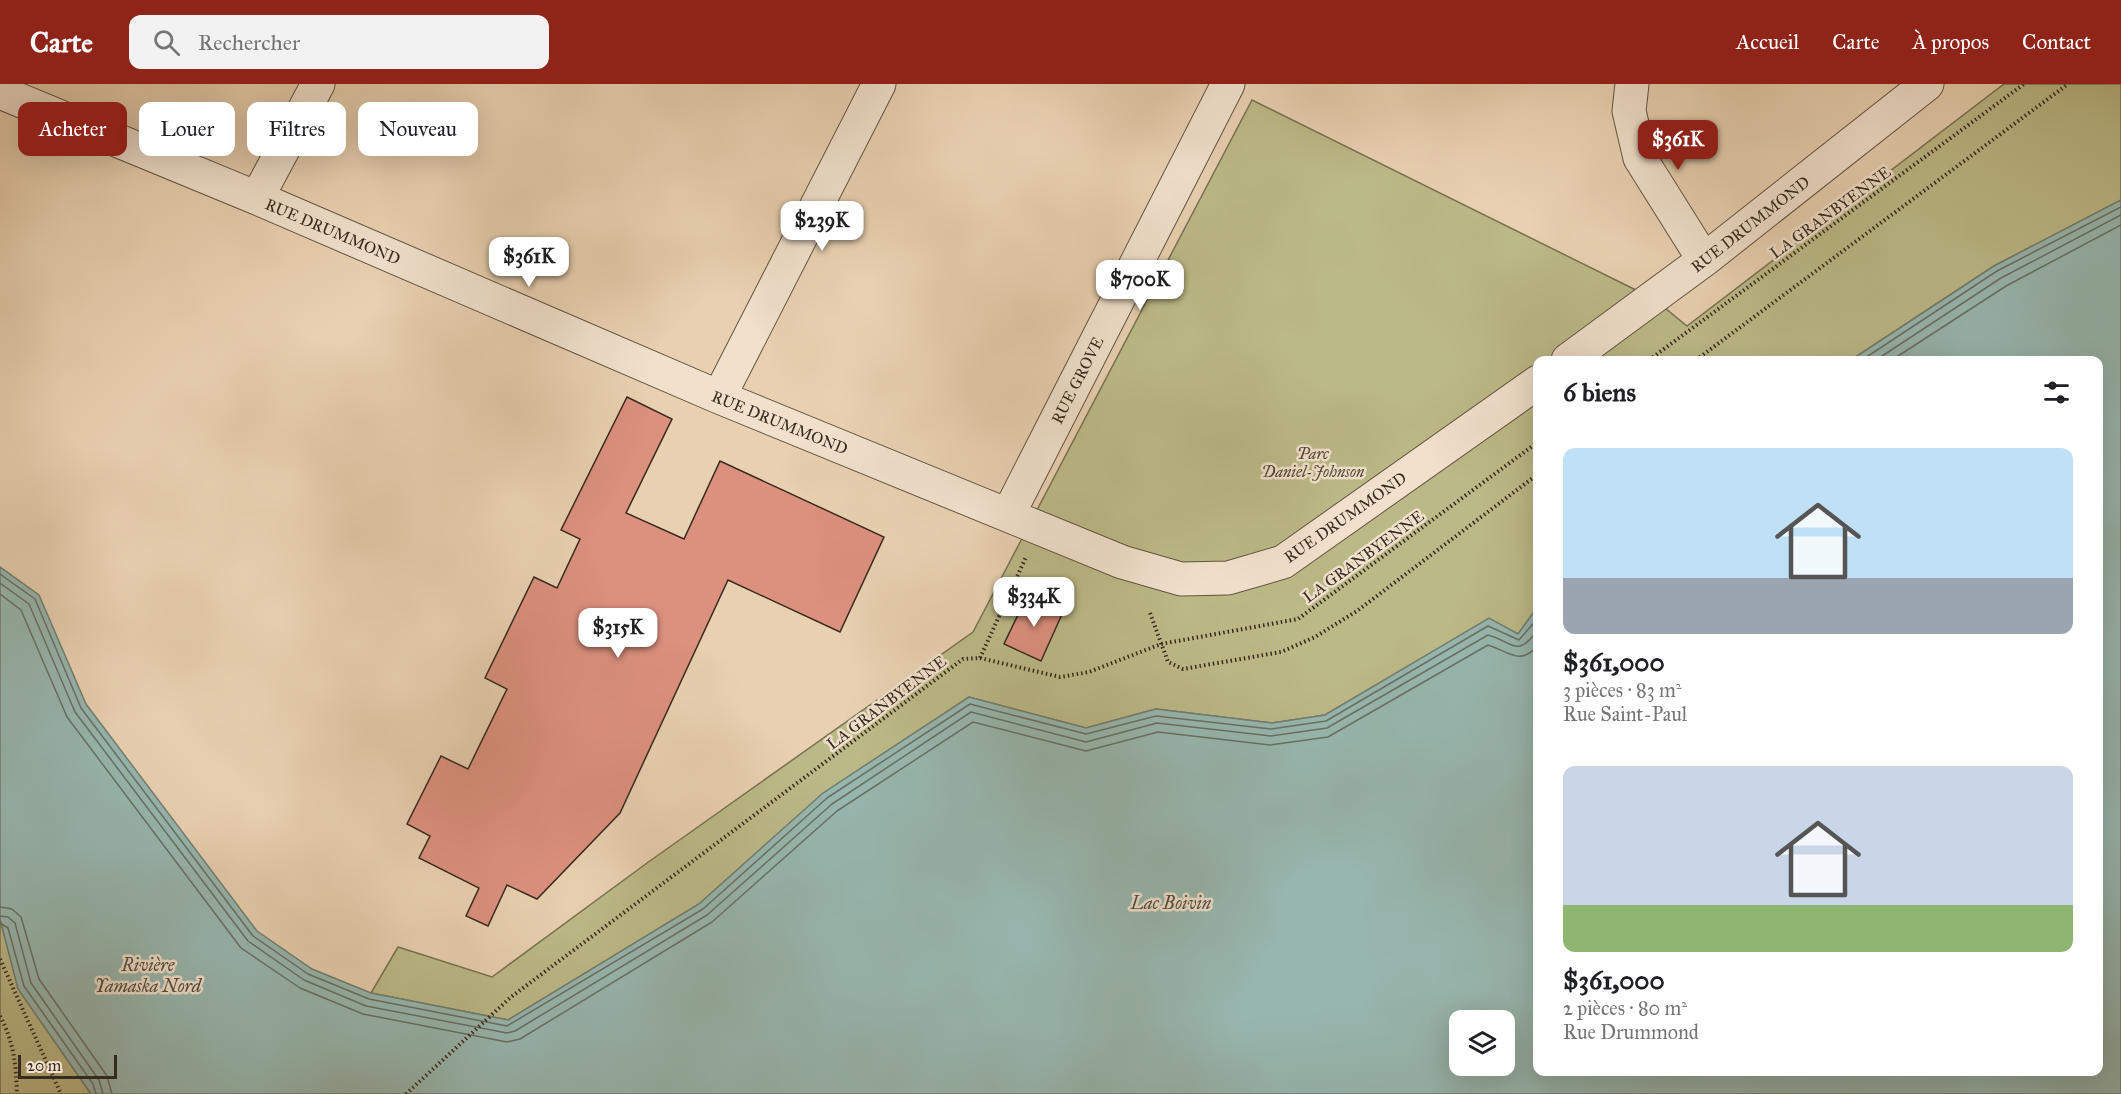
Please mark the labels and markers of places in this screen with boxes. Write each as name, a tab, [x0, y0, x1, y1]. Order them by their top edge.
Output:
pin: $361K	[1636, 120, 1720, 171]
pin: $239K	[780, 201, 864, 252]
pin: $361K	[487, 237, 571, 288]
pin: $700K	[1098, 260, 1182, 311]
pin: $334K	[992, 577, 1076, 628]
pin: $315K	[576, 608, 660, 659]

